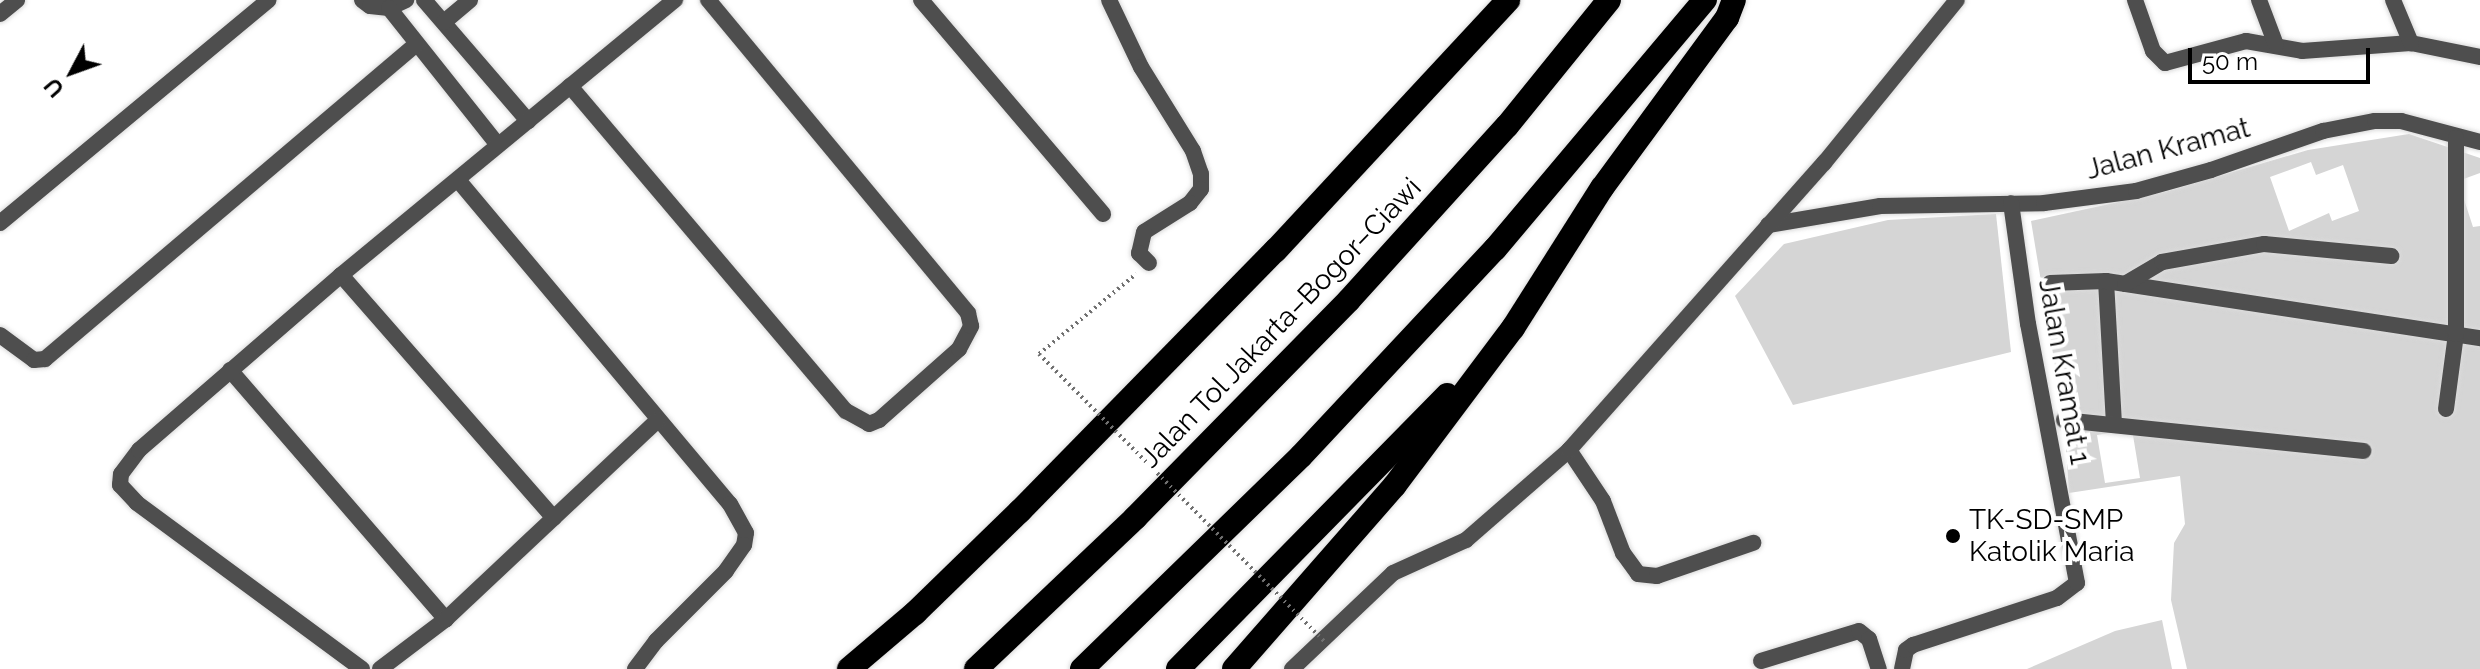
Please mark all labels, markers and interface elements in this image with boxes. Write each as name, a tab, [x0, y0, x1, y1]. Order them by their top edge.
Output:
north arrow	[32, 32, 112, 112]
scale bar	[2192, 32, 2374, 82]
text: 50 m	[2202, 47, 2258, 76]
text: U	[39, 73, 69, 103]
street label: Jalan Kramat	[2082, 111, 2254, 187]
street label: Jalan Tol Jakarta–Bogor–Ciawi	[1133, 170, 1429, 476]
street label: Jalan Kramat 1	[2031, 277, 2097, 467]
place label: TK-SD-SMP Katolik Maria	[1969, 503, 2135, 569]
marker: TK-SD-SMP Katolik Maria	[1944, 527, 1962, 545]

